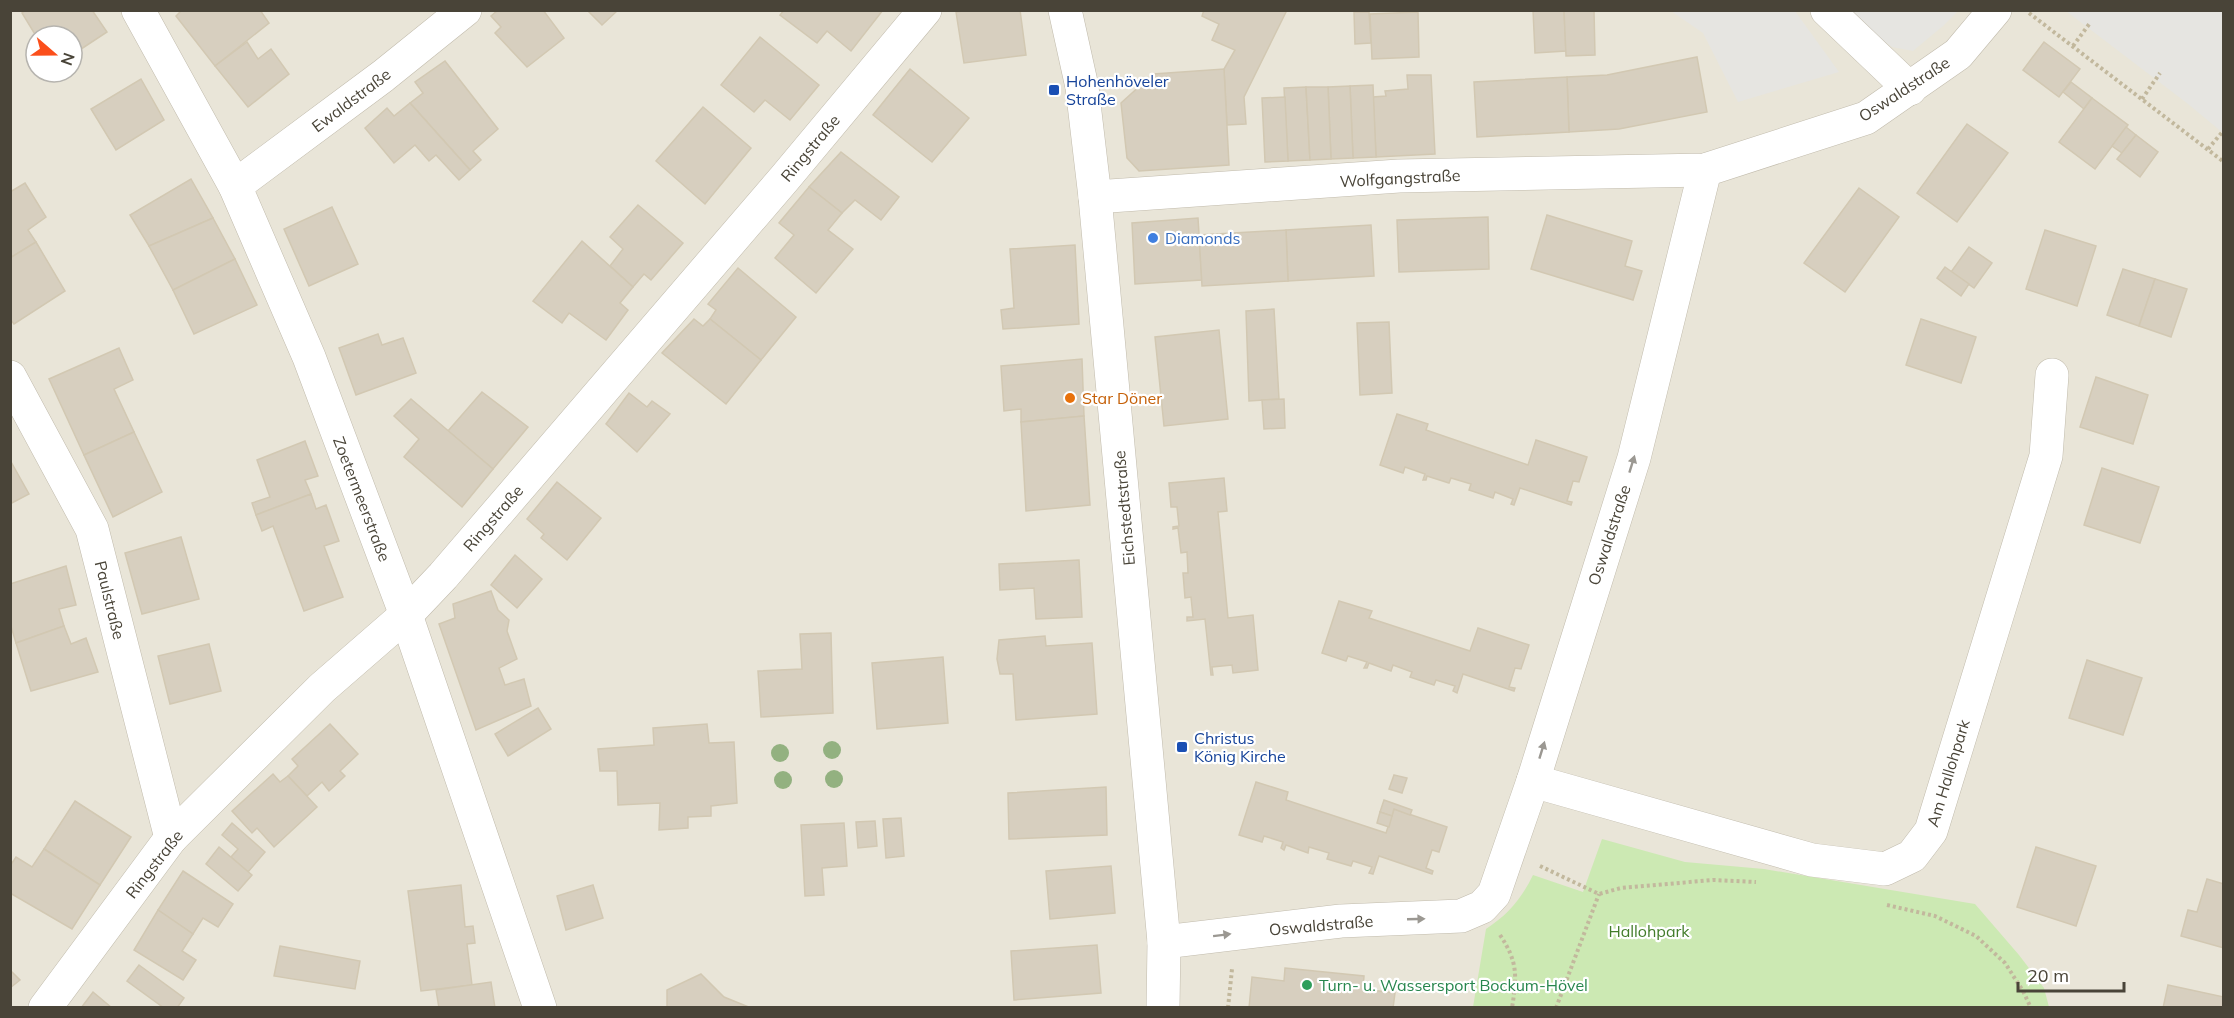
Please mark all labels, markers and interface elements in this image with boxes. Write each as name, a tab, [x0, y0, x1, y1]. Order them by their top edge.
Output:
north arrow	[24, 24, 84, 84]
text: N	[57, 50, 80, 68]
street label: Oswaldstraße	[1855, 52, 1953, 126]
street label: Ewaldstraße	[308, 64, 394, 136]
place label: Hohenhöveler Straße	[1066, 71, 1169, 109]
marker: Hohenhöveler Straße	[1047, 83, 1061, 97]
street label: Ringstraße	[776, 110, 844, 186]
street label: Wolfgangstraße	[1339, 165, 1461, 191]
place label: Diamonds	[1165, 228, 1241, 248]
marker: Diamonds	[1146, 231, 1160, 245]
place label: Star Döner	[1082, 388, 1162, 408]
marker: Star Döner	[1063, 391, 1077, 405]
street label: Zoetermeerstraße	[329, 434, 395, 564]
street label: Eichstedtstraße	[1109, 450, 1139, 566]
one-way arrow	[1628, 455, 1637, 473]
street label: Ringstraße	[459, 481, 527, 555]
street label: Oswaldstraße	[1583, 482, 1635, 588]
street label: Paulstraße	[91, 559, 129, 641]
street label: Am Hallohpark	[1922, 716, 1974, 829]
place label: Christus König Kirche	[1194, 728, 1286, 766]
marker: Christus König Kirche	[1175, 740, 1189, 754]
one-way arrow	[1538, 741, 1547, 759]
street label: Ringstraße	[121, 826, 187, 902]
street label: Oswaldstraße	[1268, 910, 1374, 940]
one-way arrow	[1406, 914, 1425, 923]
park label: Hallohpark	[1608, 921, 1690, 941]
one-way arrow	[1212, 931, 1231, 940]
scale bar	[2018, 955, 2124, 993]
text: 20 m	[2027, 964, 2069, 987]
place label: Turn- u. Wassersport Bockum-Hövel	[1319, 975, 1588, 995]
marker: Turn- u. Wassersport Bockum-Hövel	[1300, 978, 1314, 992]

